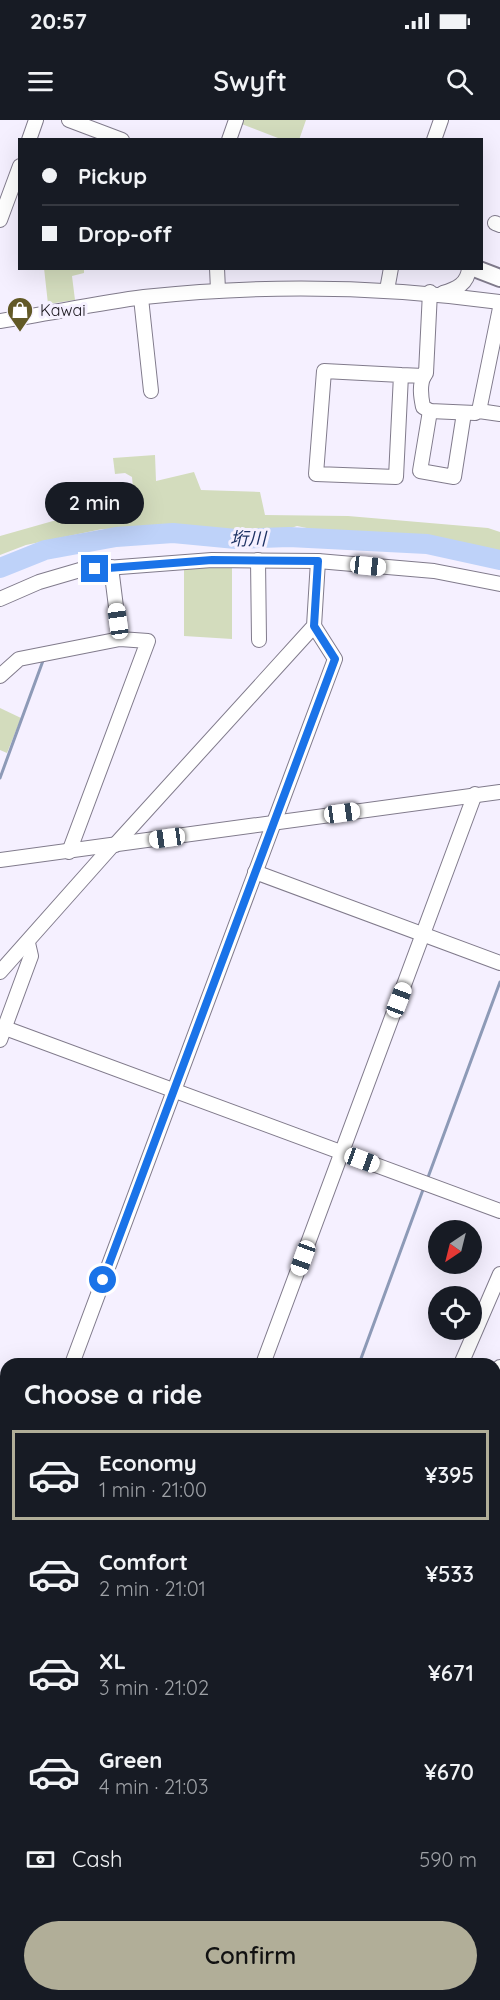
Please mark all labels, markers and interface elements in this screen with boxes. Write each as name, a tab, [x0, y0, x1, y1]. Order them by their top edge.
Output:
text: 20:57	[30, 7, 87, 35]
text: Swyft	[213, 64, 287, 98]
icon: menu	[24, 65, 57, 98]
icon: search	[443, 65, 476, 98]
text: Pickup	[78, 162, 147, 190]
text: Drop-off	[78, 220, 172, 248]
shop icon: Kawai	[5, 295, 35, 333]
place label: Kawai	[40, 300, 86, 320]
callout: 2 min	[46, 482, 144, 524]
text: 2 min	[69, 490, 120, 515]
water label: 垳川	[230, 527, 268, 550]
route end	[81, 555, 108, 582]
car	[349, 555, 387, 577]
car	[107, 602, 129, 640]
car	[323, 802, 361, 824]
car	[148, 827, 186, 849]
car	[384, 980, 414, 1020]
car	[342, 1145, 382, 1175]
north arrow	[428, 1220, 482, 1274]
map controls	[428, 1220, 482, 1340]
car	[288, 1238, 318, 1278]
route start	[89, 1266, 116, 1293]
button: locate	[428, 1286, 482, 1340]
text: Choose a ride	[24, 1377, 202, 1411]
icon: car	[27, 1448, 81, 1502]
text: Economy	[99, 1449, 197, 1477]
text: ¥395	[425, 1461, 474, 1489]
text: 1 min · 21:00	[99, 1477, 207, 1502]
icon: car	[27, 1547, 81, 1601]
text: Comfort	[99, 1548, 188, 1576]
text: ¥533	[425, 1560, 474, 1588]
text: 2 min · 21:01	[99, 1576, 206, 1601]
icon: car	[27, 1646, 81, 1700]
text: XL	[99, 1647, 126, 1675]
text: ¥671	[428, 1659, 474, 1687]
text: 3 min · 21:02	[99, 1675, 209, 1700]
icon: car	[27, 1745, 81, 1799]
text: Green	[99, 1746, 162, 1774]
text: ¥670	[424, 1758, 474, 1786]
text: 4 min · 21:03	[99, 1774, 209, 1799]
icon: cash	[24, 1843, 57, 1876]
text: Cash	[72, 1845, 123, 1873]
text: 590 m	[419, 1847, 477, 1872]
button: Confirm	[24, 1921, 477, 1990]

